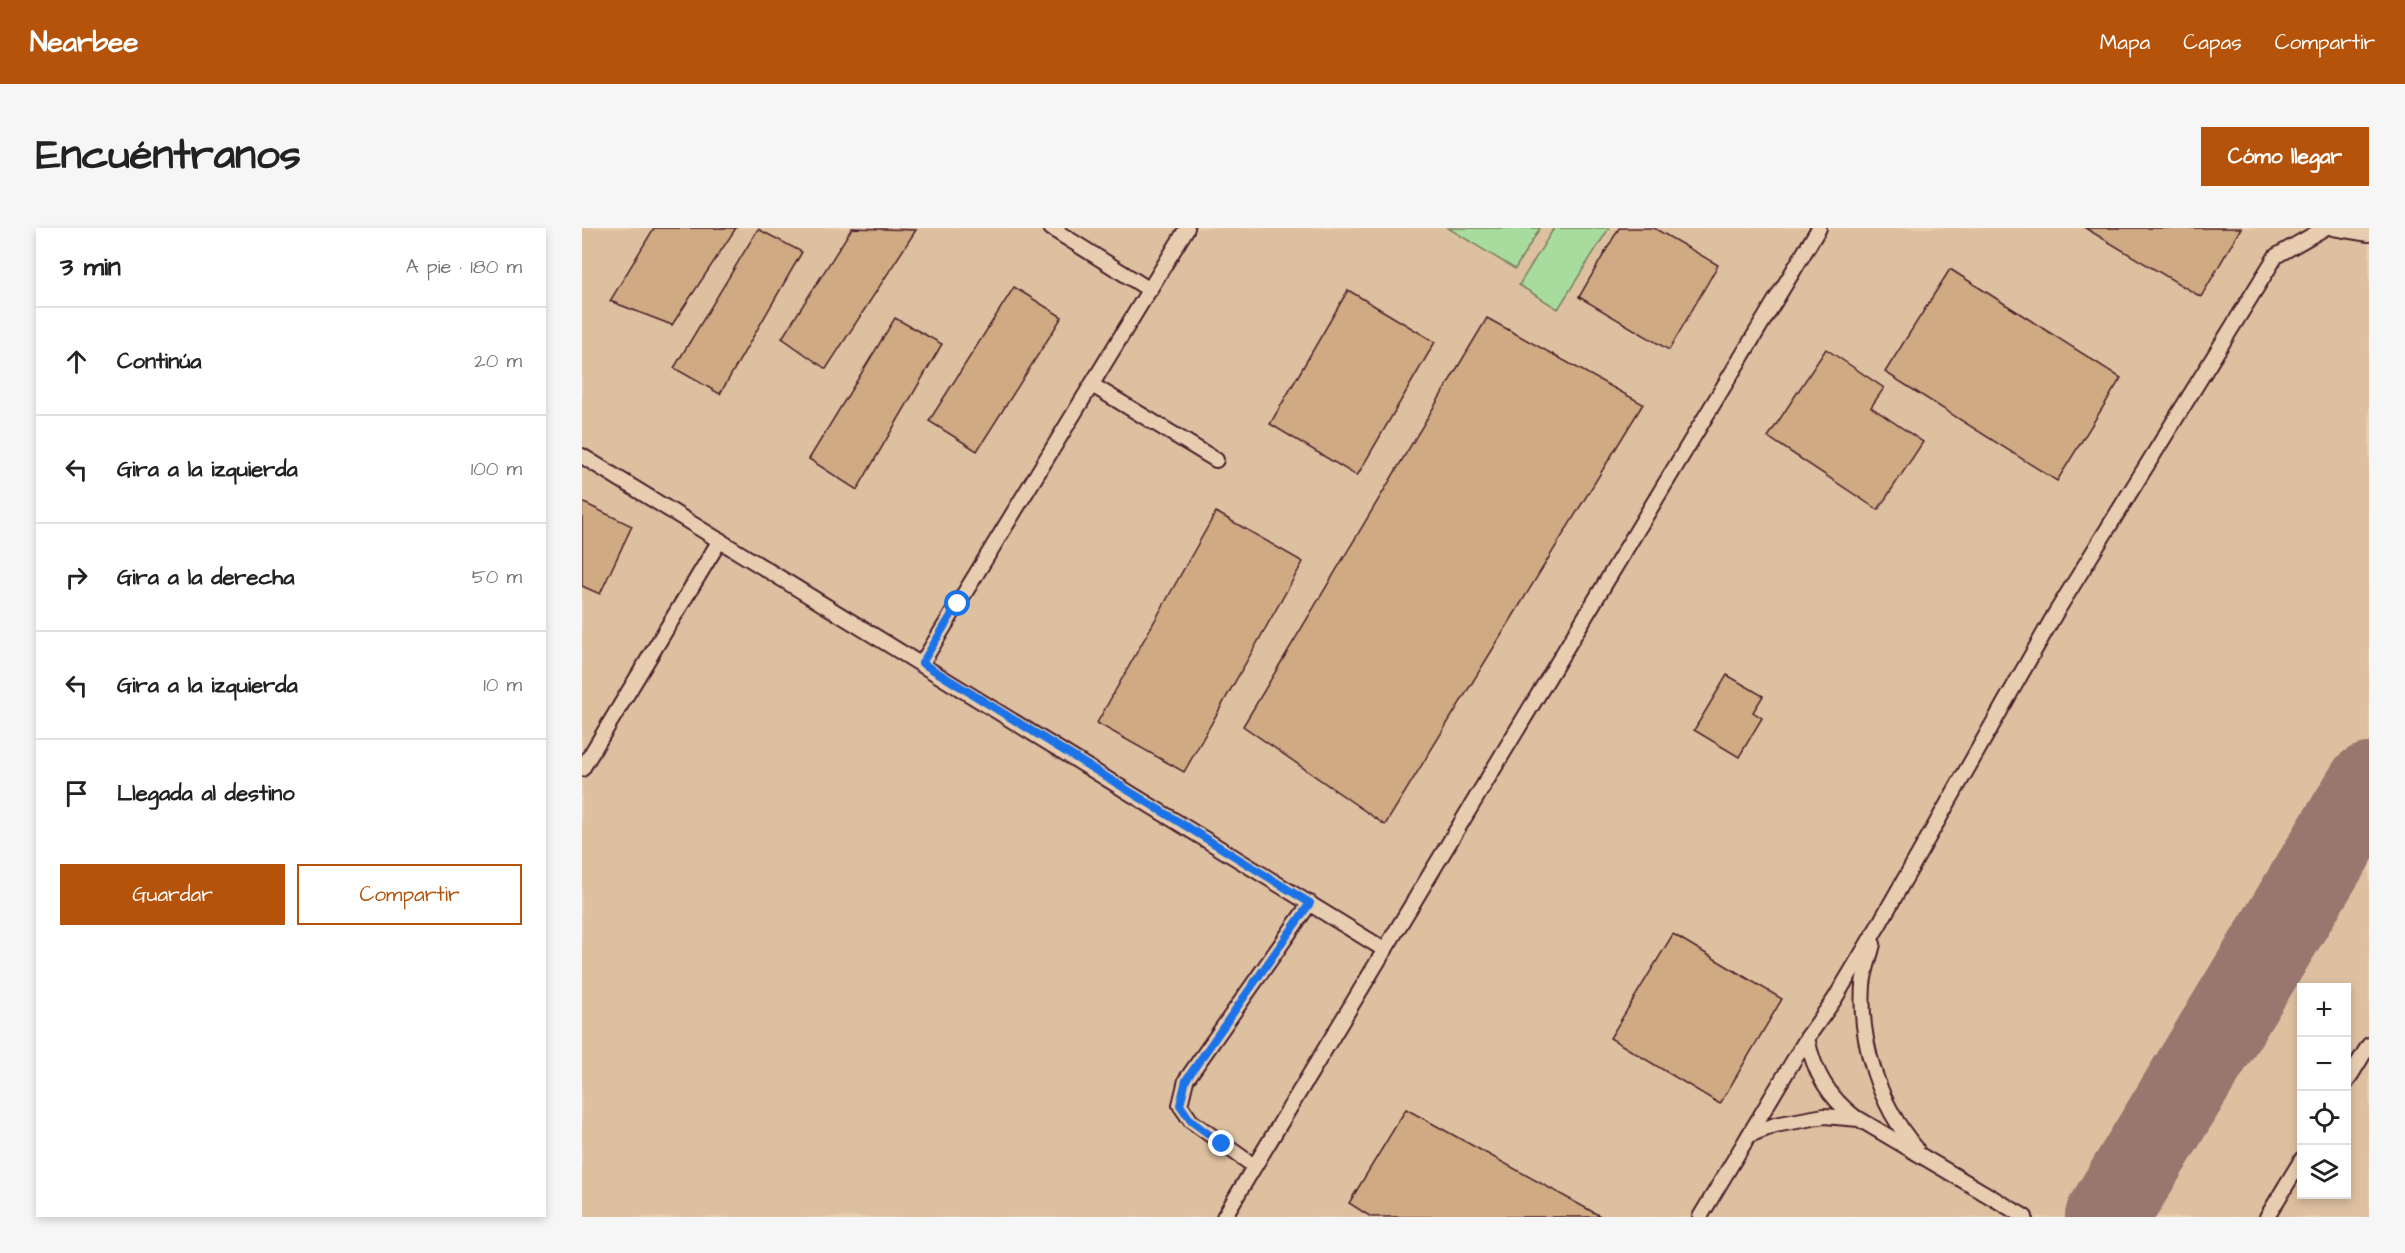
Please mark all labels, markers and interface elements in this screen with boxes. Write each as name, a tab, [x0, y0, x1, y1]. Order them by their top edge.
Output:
text: Nearbee	[30, 23, 138, 62]
text: Mapa	[2100, 28, 2150, 57]
text: Capas	[2183, 28, 2242, 57]
text: Compartir	[2275, 28, 2375, 57]
text: Encuéntranos	[36, 127, 301, 185]
button: Cómo llegar	[2201, 127, 2369, 186]
text: 3 min	[60, 249, 121, 285]
text: A pie · 180 m	[406, 253, 522, 281]
icon: ahead	[60, 345, 93, 378]
text: Continúa	[117, 346, 202, 377]
text: 20 m	[474, 347, 522, 375]
icon: left	[60, 453, 93, 486]
text: Gira a la izquierda	[117, 454, 298, 485]
text: 100 m	[471, 455, 522, 483]
icon: right	[60, 561, 93, 594]
text: Gira a la derecha	[117, 562, 294, 593]
text: 50 m	[472, 563, 522, 591]
route start	[944, 590, 970, 616]
icon: left	[60, 669, 93, 702]
text: Gira a la izquierda	[117, 670, 298, 701]
text: 10 m	[483, 671, 522, 699]
icon: arrive	[60, 777, 93, 810]
text: Llegada al destino	[117, 778, 295, 809]
button: Guardar	[60, 864, 285, 925]
button: Compartir	[297, 864, 522, 925]
map controls	[2297, 983, 2351, 1199]
button: +	[2297, 983, 2351, 1037]
button: −	[2297, 1037, 2351, 1091]
button: locate	[2297, 1091, 2351, 1145]
route end	[1208, 1130, 1234, 1156]
button: layers	[2297, 1145, 2351, 1199]

